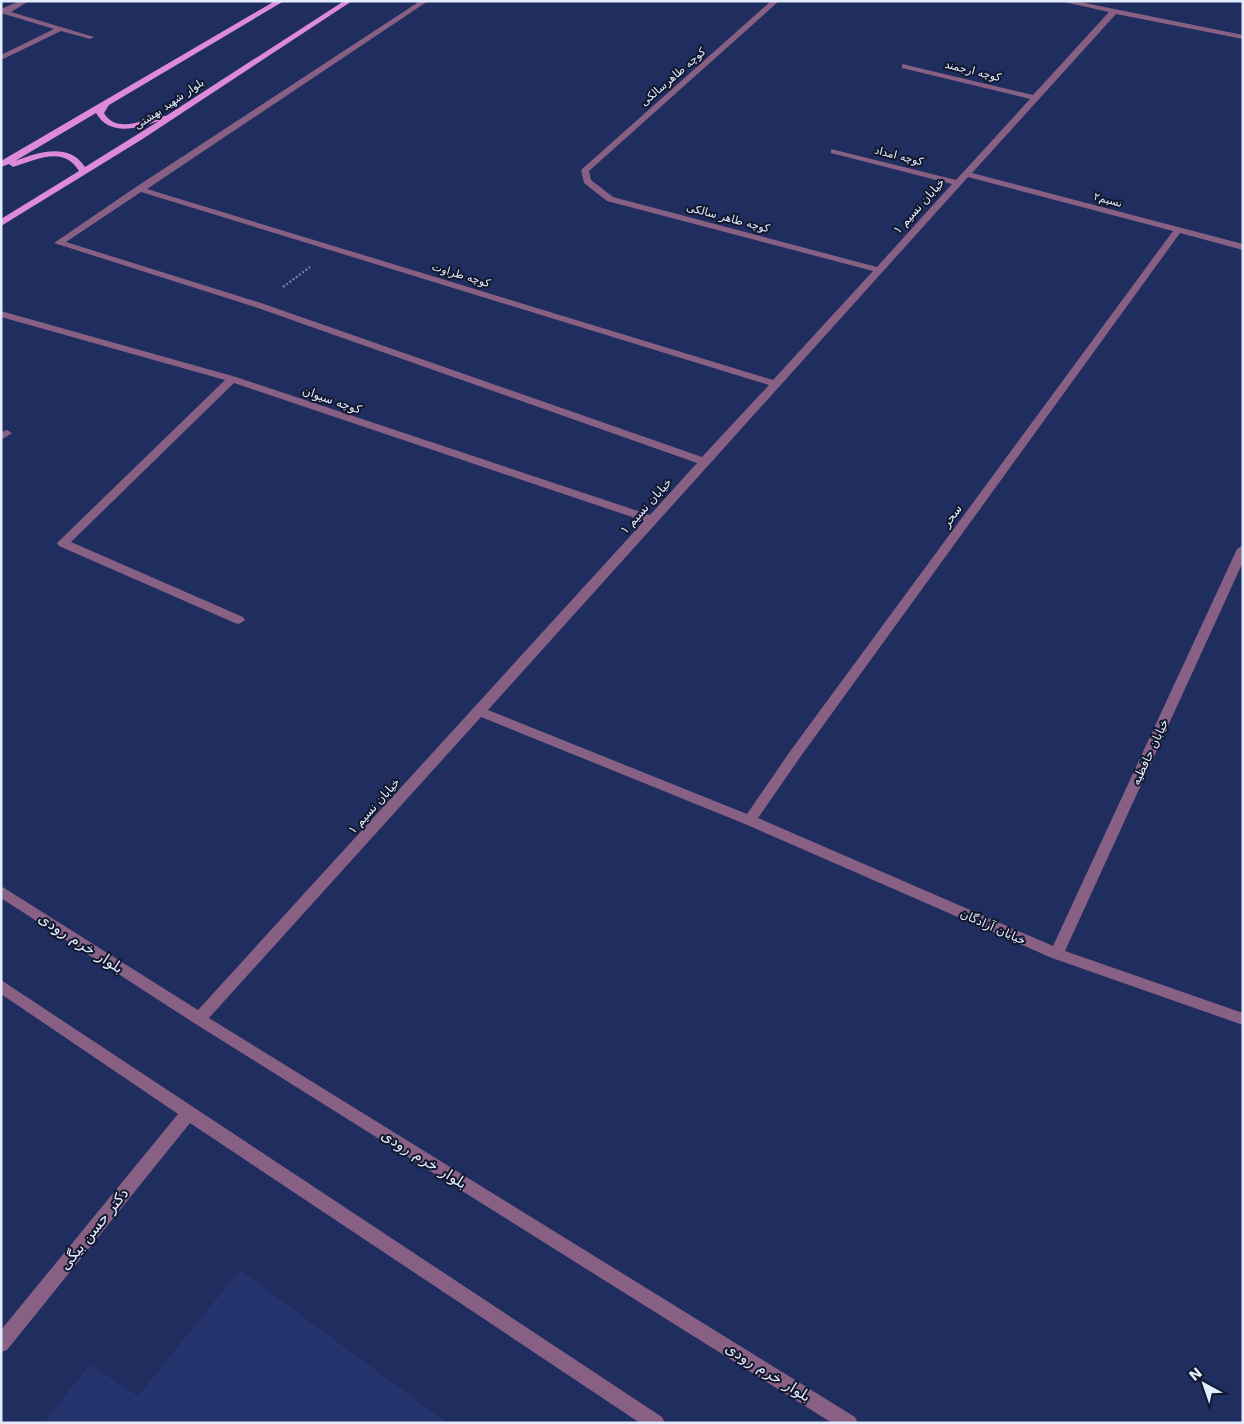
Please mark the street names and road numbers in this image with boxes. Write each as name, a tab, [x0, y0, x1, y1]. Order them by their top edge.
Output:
street label: کوچه طاهرسالکی	[638, 45, 709, 109]
street label: کوچه ارجمند	[943, 58, 1003, 84]
street label: بلوار شهید بهشتی	[132, 76, 206, 132]
street label: کوچه امداد	[873, 144, 925, 169]
street label: خیابان نسیم ۱	[890, 175, 948, 237]
street label: نسیم۲	[1092, 190, 1124, 210]
street label: کوچه طاهر سالکی	[685, 201, 772, 236]
street label: کوچه طراوت	[430, 260, 493, 290]
street label: کوچه سیوان	[300, 383, 364, 418]
street label: خیابان نسیم ۱	[617, 475, 675, 537]
street label: سحر	[939, 502, 966, 531]
street label: خیابان حافظیه	[1129, 717, 1171, 787]
street label: خیابان نسیم ۱	[345, 775, 403, 837]
street label: خیابان آزادگان	[958, 905, 1028, 949]
street label: بلوار خرم رودی	[35, 909, 127, 977]
street label: بلوار خرم رودی	[378, 1126, 470, 1192]
street label: دکتر حسن بیگی	[56, 1185, 132, 1273]
street label: بلوار خرم رودی	[722, 1339, 814, 1405]

